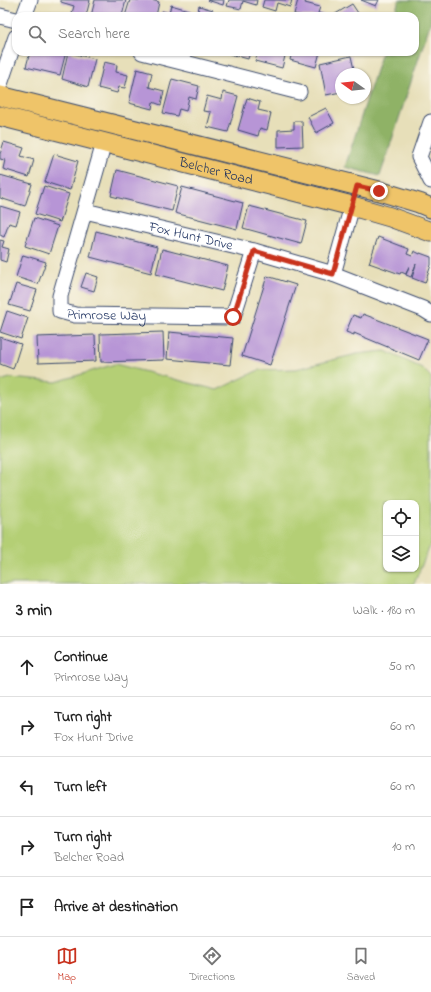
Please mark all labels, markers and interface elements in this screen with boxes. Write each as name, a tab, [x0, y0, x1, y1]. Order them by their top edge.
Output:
search box	[12, 12, 419, 56]
icon: search	[26, 23, 48, 45]
text: Search here	[58, 23, 130, 45]
north arrow	[335, 68, 371, 104]
street label: Belcher Road	[176, 151, 255, 191]
route end	[370, 182, 388, 200]
street label: Fox Hunt Drive	[146, 216, 236, 256]
street label: Primrose Way	[64, 303, 147, 327]
route start	[224, 308, 242, 326]
map controls	[383, 500, 419, 572]
button: locate	[383, 500, 419, 536]
button: layers	[383, 536, 419, 572]
text: 3 min	[16, 598, 52, 623]
text: Walk · 180 m	[353, 601, 415, 620]
text: Continue	[54, 646, 108, 668]
icon: ahead	[16, 656, 38, 678]
text: 50 m	[389, 657, 415, 676]
text: Primrose Way	[54, 668, 128, 687]
text: Turn right	[54, 706, 112, 728]
icon: right	[16, 716, 38, 738]
text: 60 m	[390, 717, 415, 736]
text: Fox Hunt Drive	[54, 728, 133, 747]
icon: left	[16, 776, 38, 798]
text: Turn left	[54, 776, 107, 798]
text: 60 m	[390, 777, 415, 796]
text: Turn right	[54, 826, 112, 848]
icon: right	[16, 836, 38, 858]
text: 10 m	[392, 837, 415, 856]
text: Belcher Road	[54, 848, 124, 867]
icon: arrive	[16, 896, 38, 918]
text: Arrive at destination	[54, 896, 178, 918]
tab: Map	[56, 945, 78, 985]
tab: Directions	[189, 945, 235, 985]
tab: Saved	[347, 945, 375, 985]

